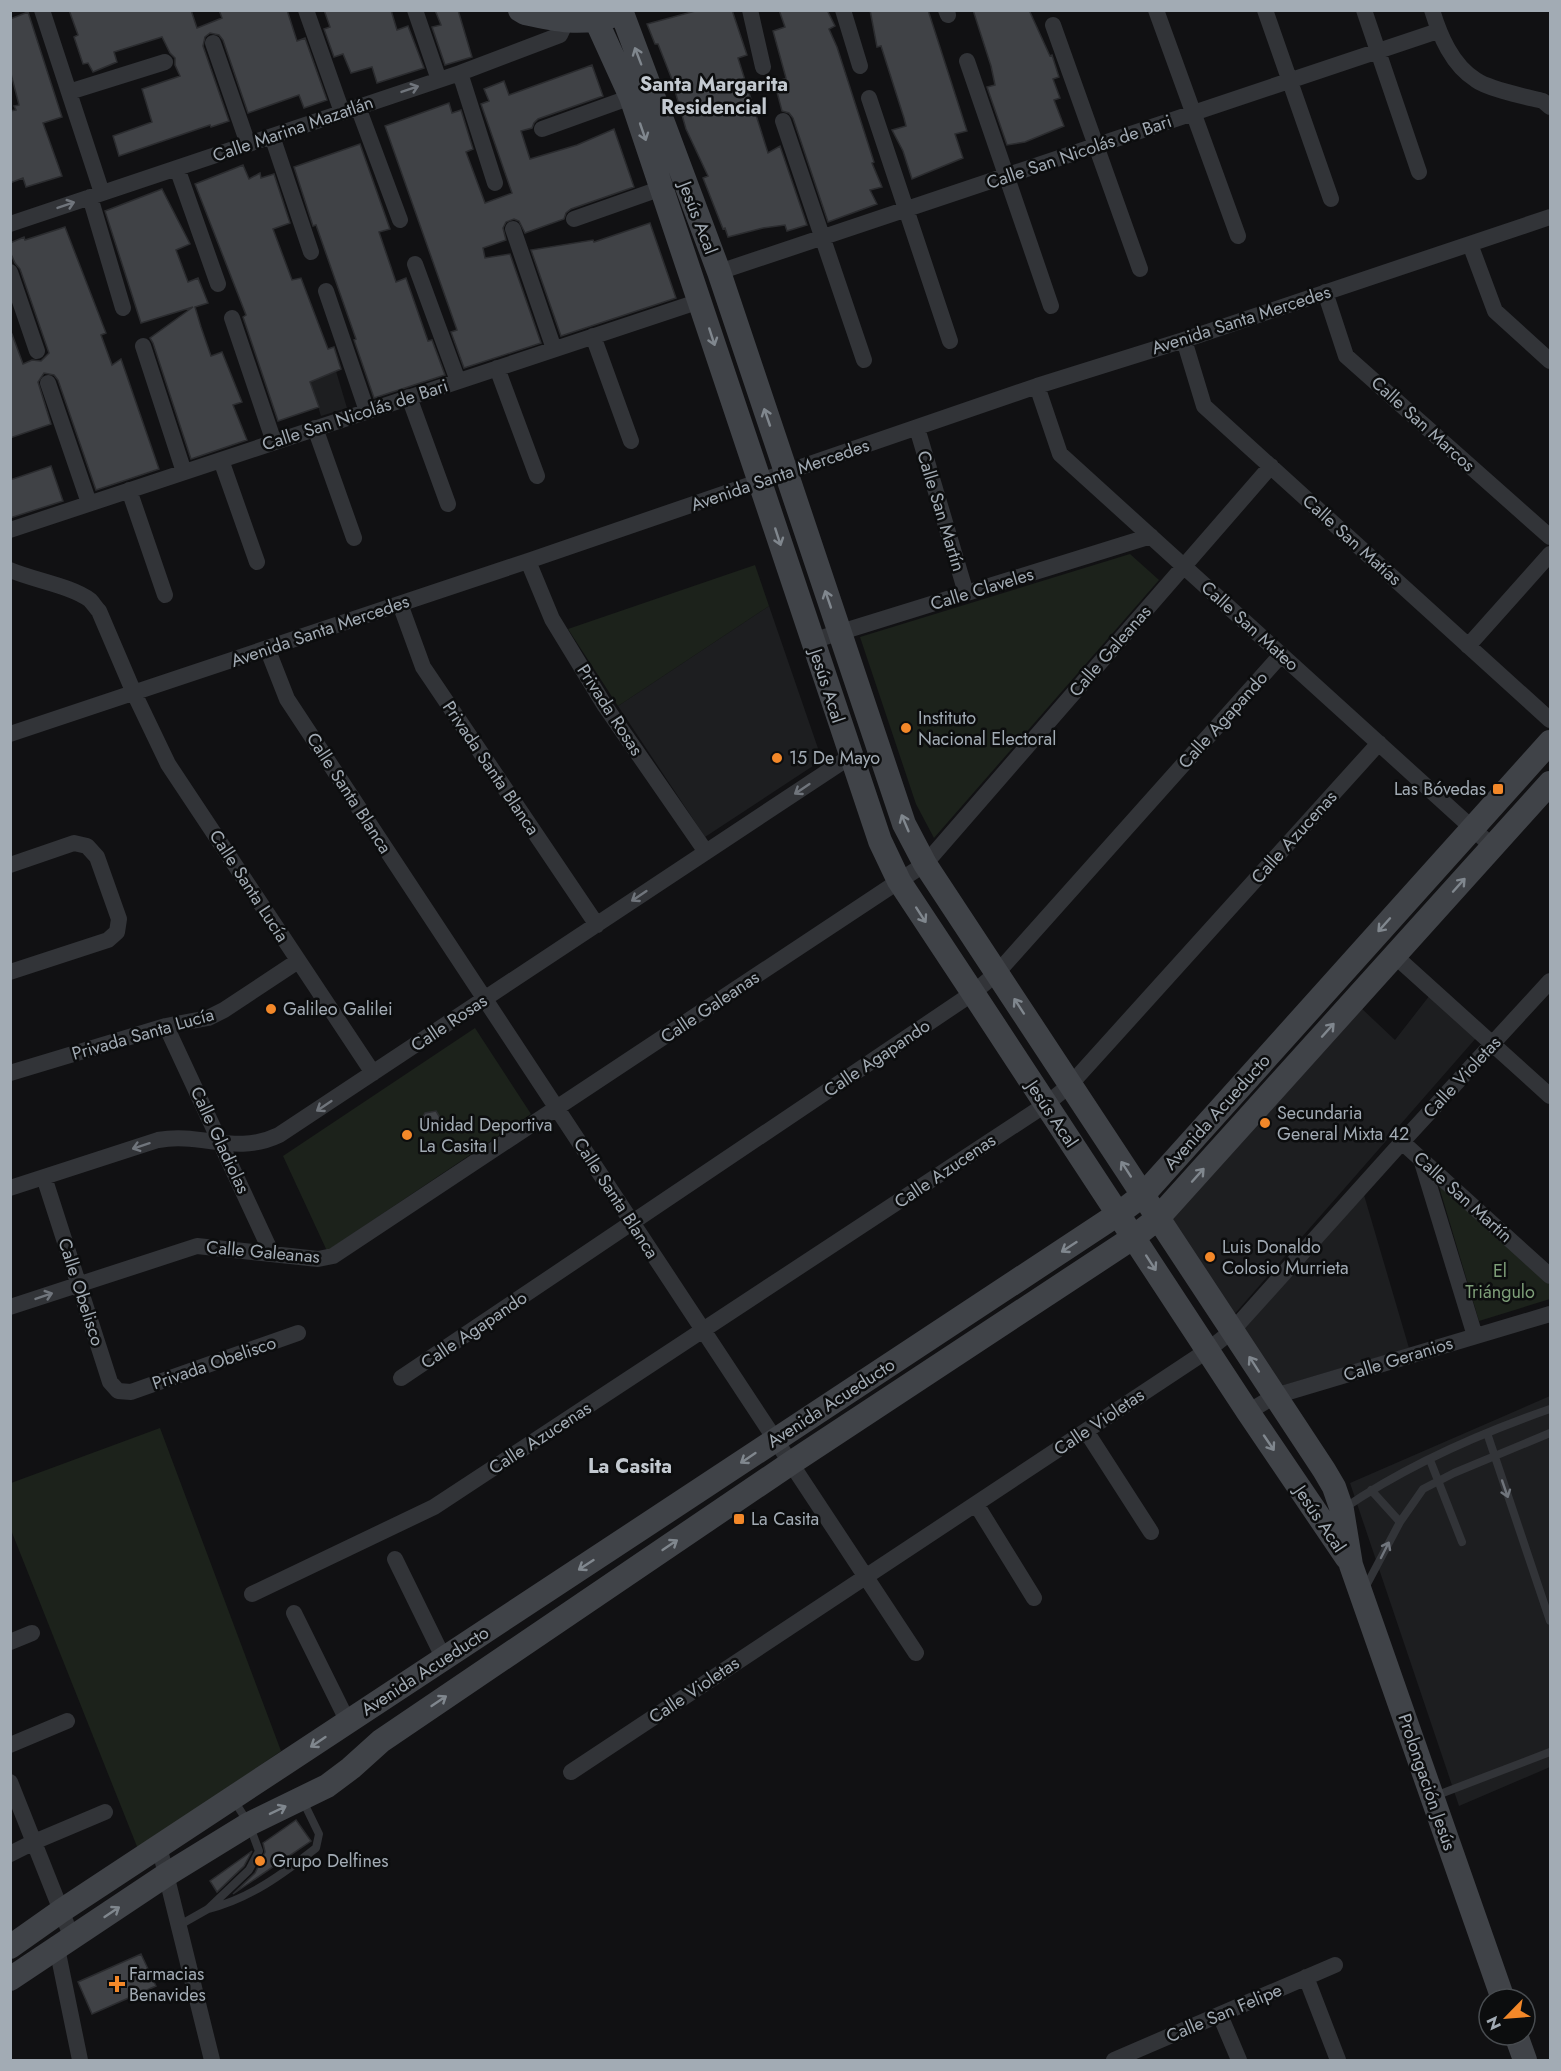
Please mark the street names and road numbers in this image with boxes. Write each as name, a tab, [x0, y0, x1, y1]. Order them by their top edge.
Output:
street label: Calle Marina Mazatlán	[209, 89, 377, 169]
street label: Calle San Nicolás de Bari	[983, 108, 1175, 196]
street label: Jesús Acal	[671, 176, 724, 258]
street label: Avenida Santa Mercedes	[1148, 279, 1334, 361]
street label: Calle San Marcos	[1365, 370, 1481, 478]
street label: Calle San Nicolás de Bari	[259, 373, 451, 457]
street label: Avenida Santa Mercedes	[687, 432, 873, 518]
street label: Calle San Martín	[910, 447, 972, 575]
street label: Calle San Matías	[1297, 488, 1407, 592]
street label: Calle Claveles	[927, 561, 1037, 617]
street label: Calle San Mateo	[1195, 575, 1305, 677]
street label: Avenida Santa Mercedes	[227, 588, 413, 674]
street label: Calle Galeanas	[1063, 599, 1157, 703]
street label: Jesús Acal	[802, 644, 851, 726]
street label: Privada Rosas	[571, 659, 649, 761]
street label: Calle Agapando	[1172, 665, 1274, 774]
street label: Privada Santa Blanca	[436, 696, 546, 840]
street label: Calle Santa Blanca	[300, 727, 398, 859]
street label: Calle Azucenas	[1245, 785, 1343, 889]
street label: Calle Santa Lucía	[203, 825, 295, 947]
street label: Calle Galeanas	[655, 964, 765, 1050]
street label: Calle Rosas	[406, 988, 492, 1058]
street label: Privada Santa Lucía	[69, 1001, 217, 1067]
street label: Calle Agapando	[819, 1013, 935, 1103]
street label: Calle Violetas	[1417, 1030, 1507, 1124]
street label: Avenida Acueducto	[1158, 1048, 1276, 1176]
street label: Jesús Acal	[1019, 1073, 1084, 1153]
street label: Calle Gladiolas	[184, 1082, 256, 1198]
street label: Calle Azucenas	[889, 1127, 1001, 1215]
street label: Calle Santa Blanca	[567, 1132, 665, 1264]
street label: Calle San Martín	[1408, 1145, 1518, 1249]
street label: Calle Galeanas	[205, 1234, 321, 1270]
street label: Calle Obelisco	[51, 1235, 111, 1350]
street label: Calle Agapando	[416, 1285, 532, 1375]
street label: Privada Obelisco	[149, 1330, 280, 1396]
street label: Calle Geranios	[1340, 1330, 1456, 1388]
street label: Avenida Acueducto	[762, 1352, 900, 1454]
street label: Calle Violetas	[1049, 1382, 1149, 1462]
street label: Calle Azucenas	[484, 1395, 596, 1481]
street label: Jesús Acal	[1287, 1478, 1352, 1558]
street label: Avenida Acueducto	[356, 1620, 494, 1722]
street label: Calle Violetas	[644, 1650, 744, 1730]
street label: Prolongación Jesús	[1391, 1710, 1463, 1854]
street label: Calle San Felipe	[1162, 1977, 1286, 2049]

